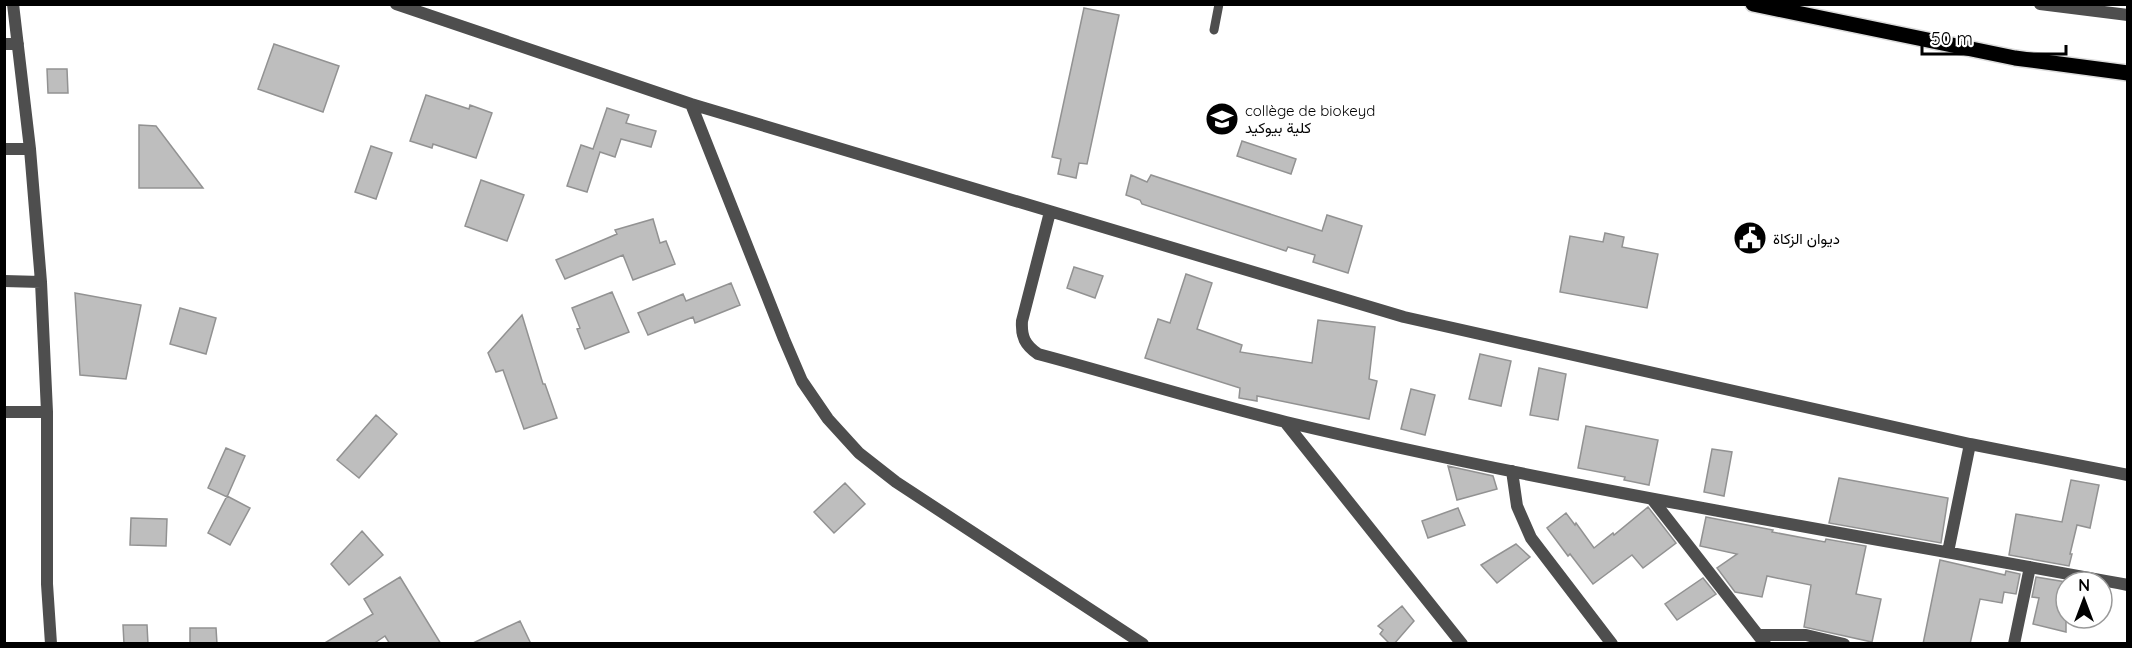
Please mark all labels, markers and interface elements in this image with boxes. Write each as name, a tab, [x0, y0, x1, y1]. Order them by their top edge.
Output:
scale bar	[1922, 18, 2066, 56]
text: 50 m	[1931, 27, 1973, 50]
school or university icon: collège de biokeyd كلية بيوكيد	[1204, 101, 1240, 137]
place label: collège de biokeyd كلية بيوكيد	[1245, 101, 1375, 137]
public building icon: ديوان الزكاة	[1732, 220, 1768, 256]
place label: ديوان الزكاة	[1773, 229, 1840, 248]
north arrow	[2054, 570, 2114, 630]
text: N	[2078, 575, 2090, 595]

